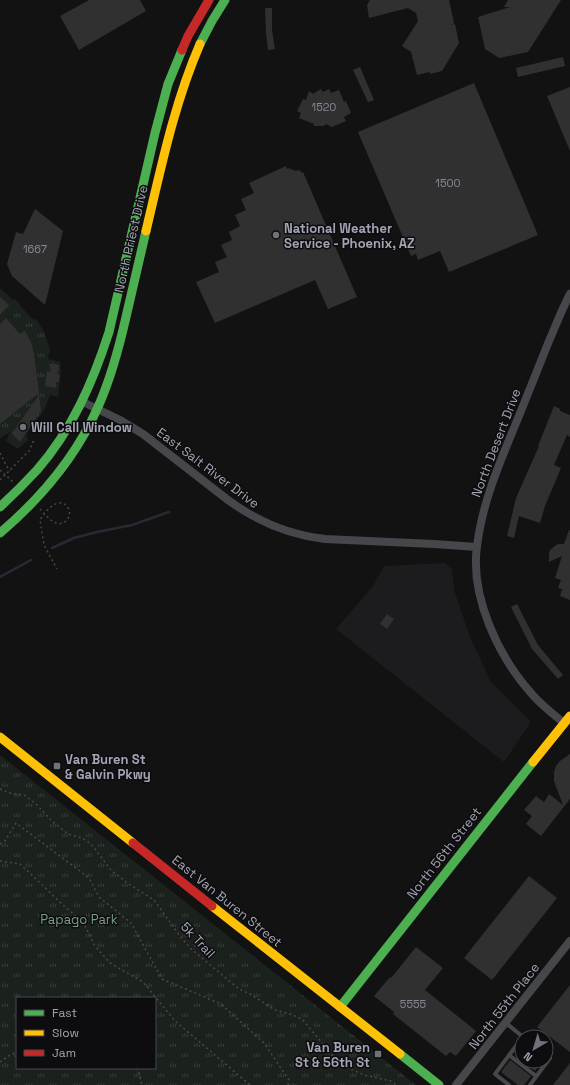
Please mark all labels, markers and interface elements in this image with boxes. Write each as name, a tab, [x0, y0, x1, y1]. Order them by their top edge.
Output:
house number: 1520	[312, 100, 336, 114]
house number: 1500	[435, 176, 461, 190]
street label: North Priest Drive	[110, 184, 152, 294]
place label: National Weather Service - Phoenix, AZ	[284, 220, 415, 252]
marker: National Weather Service - Phoenix, AZ	[271, 230, 281, 240]
house number: 1667	[23, 242, 47, 256]
street label: North Desert Drive	[467, 386, 525, 500]
place label: Will Call Window	[31, 419, 132, 436]
marker: Will Call Window	[18, 422, 28, 432]
street label: East Salt River Drive	[153, 424, 263, 512]
place label: Van Buren St & Galvin Pkwy	[65, 751, 151, 783]
marker: Van Buren St & Galvin Pkwy	[52, 761, 62, 771]
street label: North 56th Street	[403, 804, 485, 902]
street label: East Van Buren Street	[168, 851, 286, 951]
park label: Papago Park	[40, 911, 118, 928]
street label: 5k Trail	[177, 918, 219, 962]
street label: North 55th Place	[465, 959, 543, 1053]
legend	[16, 997, 156, 1069]
house number: 5555	[400, 997, 427, 1011]
text: Fast	[52, 1005, 77, 1021]
text: Slow	[52, 1025, 79, 1041]
north arrow	[514, 1029, 554, 1069]
place label: Van Buren St & 56th St	[295, 1039, 370, 1071]
text: Jam	[52, 1045, 76, 1061]
marker: Van Buren St & 56th St	[373, 1049, 383, 1059]
text: N	[521, 1049, 535, 1065]

